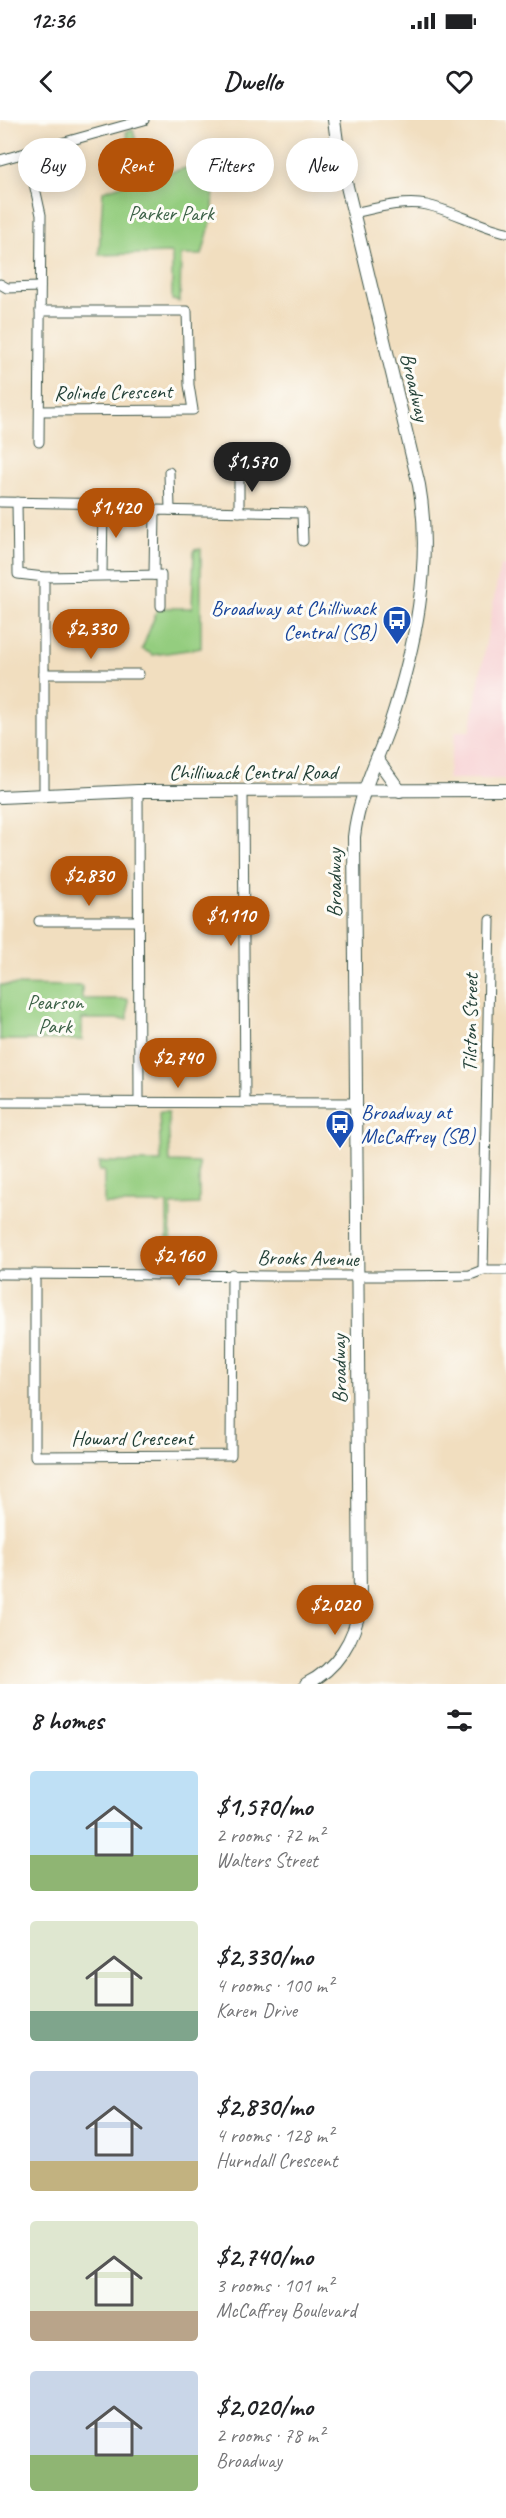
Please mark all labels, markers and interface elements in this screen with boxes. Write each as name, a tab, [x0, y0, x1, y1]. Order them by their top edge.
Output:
text: 12:36	[30, 7, 74, 35]
text: Dwello	[224, 64, 282, 98]
icon: back	[30, 65, 63, 98]
icon: heart	[443, 65, 476, 98]
chip: Buy	[18, 138, 86, 192]
chip: Rent	[98, 138, 174, 192]
chip: Filters	[186, 138, 274, 192]
chip: New	[286, 138, 358, 192]
park label: Parker Park	[128, 200, 215, 226]
street label: Broadway	[395, 350, 436, 425]
street label: Rolinde Crescent	[54, 378, 174, 406]
pin: $1,570	[203, 442, 301, 493]
text: $1,570	[228, 449, 276, 474]
pin: $1,420	[67, 488, 165, 539]
text: $1,420	[92, 495, 140, 520]
place label: Broadway at Chilliwack Central (SB)	[211, 595, 377, 645]
bus stop icon: Broadway at Chilliwack Central (SB)	[381, 604, 413, 646]
pin: $2,330	[42, 609, 140, 660]
text: $2,330	[67, 616, 115, 641]
street label: Chilliwack Central Road	[169, 759, 341, 785]
street label: Broadway	[321, 847, 347, 918]
pin: $2,830	[40, 856, 138, 907]
text: $2,830	[65, 863, 113, 888]
pin: $1,110	[182, 896, 280, 947]
text: $1,110	[207, 903, 255, 928]
street label: Tilston Street	[456, 971, 484, 1072]
park label: Pearson Park	[27, 989, 85, 1039]
pin: $2,740	[129, 1038, 227, 1089]
text: $2,740	[154, 1045, 202, 1070]
place label: Broadway at McCaffrey (SB)	[361, 1099, 476, 1149]
bus stop icon: Broadway at McCaffrey (SB)	[324, 1108, 356, 1150]
pin: $2,160	[130, 1236, 228, 1287]
text: $2,160	[154, 1243, 204, 1268]
street label: Brooks Avenue	[257, 1244, 360, 1272]
street label: Broadway	[325, 1332, 353, 1404]
street label: Howard Crescent	[71, 1425, 195, 1451]
pin: $2,020	[286, 1585, 384, 1636]
text: $2,020	[311, 1592, 359, 1617]
text: 8 homes	[30, 1704, 103, 1737]
icon: filters	[443, 1704, 476, 1737]
text: $1,570/mo	[216, 1790, 312, 1823]
icon: home	[78, 1795, 150, 1867]
text: 2 rooms · 72 m²	[216, 1823, 324, 1848]
text: Walters Street	[216, 1848, 318, 1873]
text: $2,330/mo	[216, 1940, 313, 1973]
icon: home	[78, 1945, 150, 2017]
text: 4 rooms · 100 m²	[216, 1973, 333, 1998]
text: Karen Drive	[216, 1998, 297, 2023]
text: $2,830/mo	[216, 2090, 313, 2123]
icon: home	[78, 2095, 150, 2167]
text: 4 rooms · 128 m²	[216, 2123, 333, 2148]
text: Hurndall Crescent	[216, 2148, 337, 2173]
text: $2,740/mo	[216, 2240, 313, 2273]
icon: home	[78, 2245, 150, 2317]
text: 3 rooms · 101 m²	[216, 2273, 333, 2298]
text: McCaffrey Boulevard	[216, 2298, 356, 2323]
text: $2,020/mo	[216, 2390, 313, 2423]
icon: home	[78, 2395, 150, 2467]
text: 2 rooms · 78 m²	[216, 2423, 324, 2448]
text: Broadway	[216, 2448, 282, 2473]

